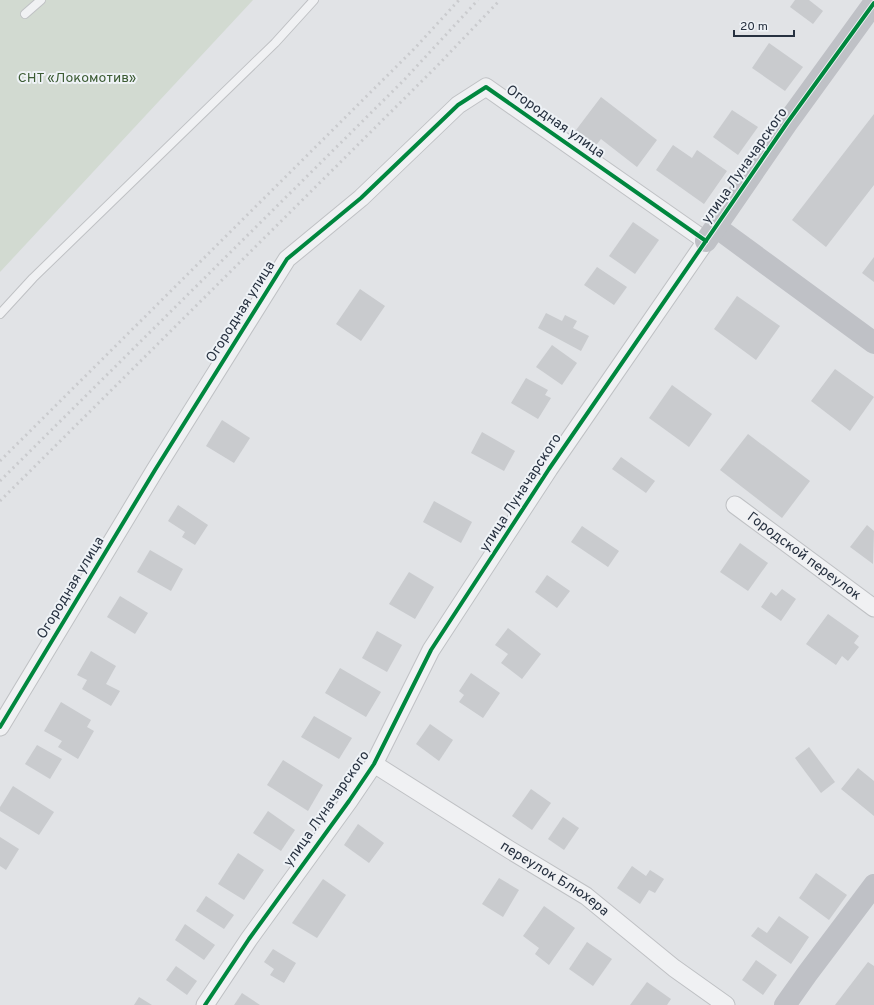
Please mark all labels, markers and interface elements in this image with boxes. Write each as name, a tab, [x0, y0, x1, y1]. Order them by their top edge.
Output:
scale bar	[734, 12, 794, 38]
text: 20 m	[740, 19, 768, 35]
park label: СНТ «Локомотив»	[18, 70, 136, 87]
street label: Огородная улица	[502, 82, 608, 162]
street label: улица Луначарского	[699, 105, 792, 227]
street label: Огородная улица	[203, 258, 279, 366]
street label: улица Луначарского	[476, 430, 566, 555]
street label: Городской переулок	[744, 508, 864, 604]
street label: Огородная улица	[34, 534, 108, 642]
street label: улица Луначарского	[281, 748, 374, 870]
street label: переулок Блюхера	[497, 838, 612, 920]

